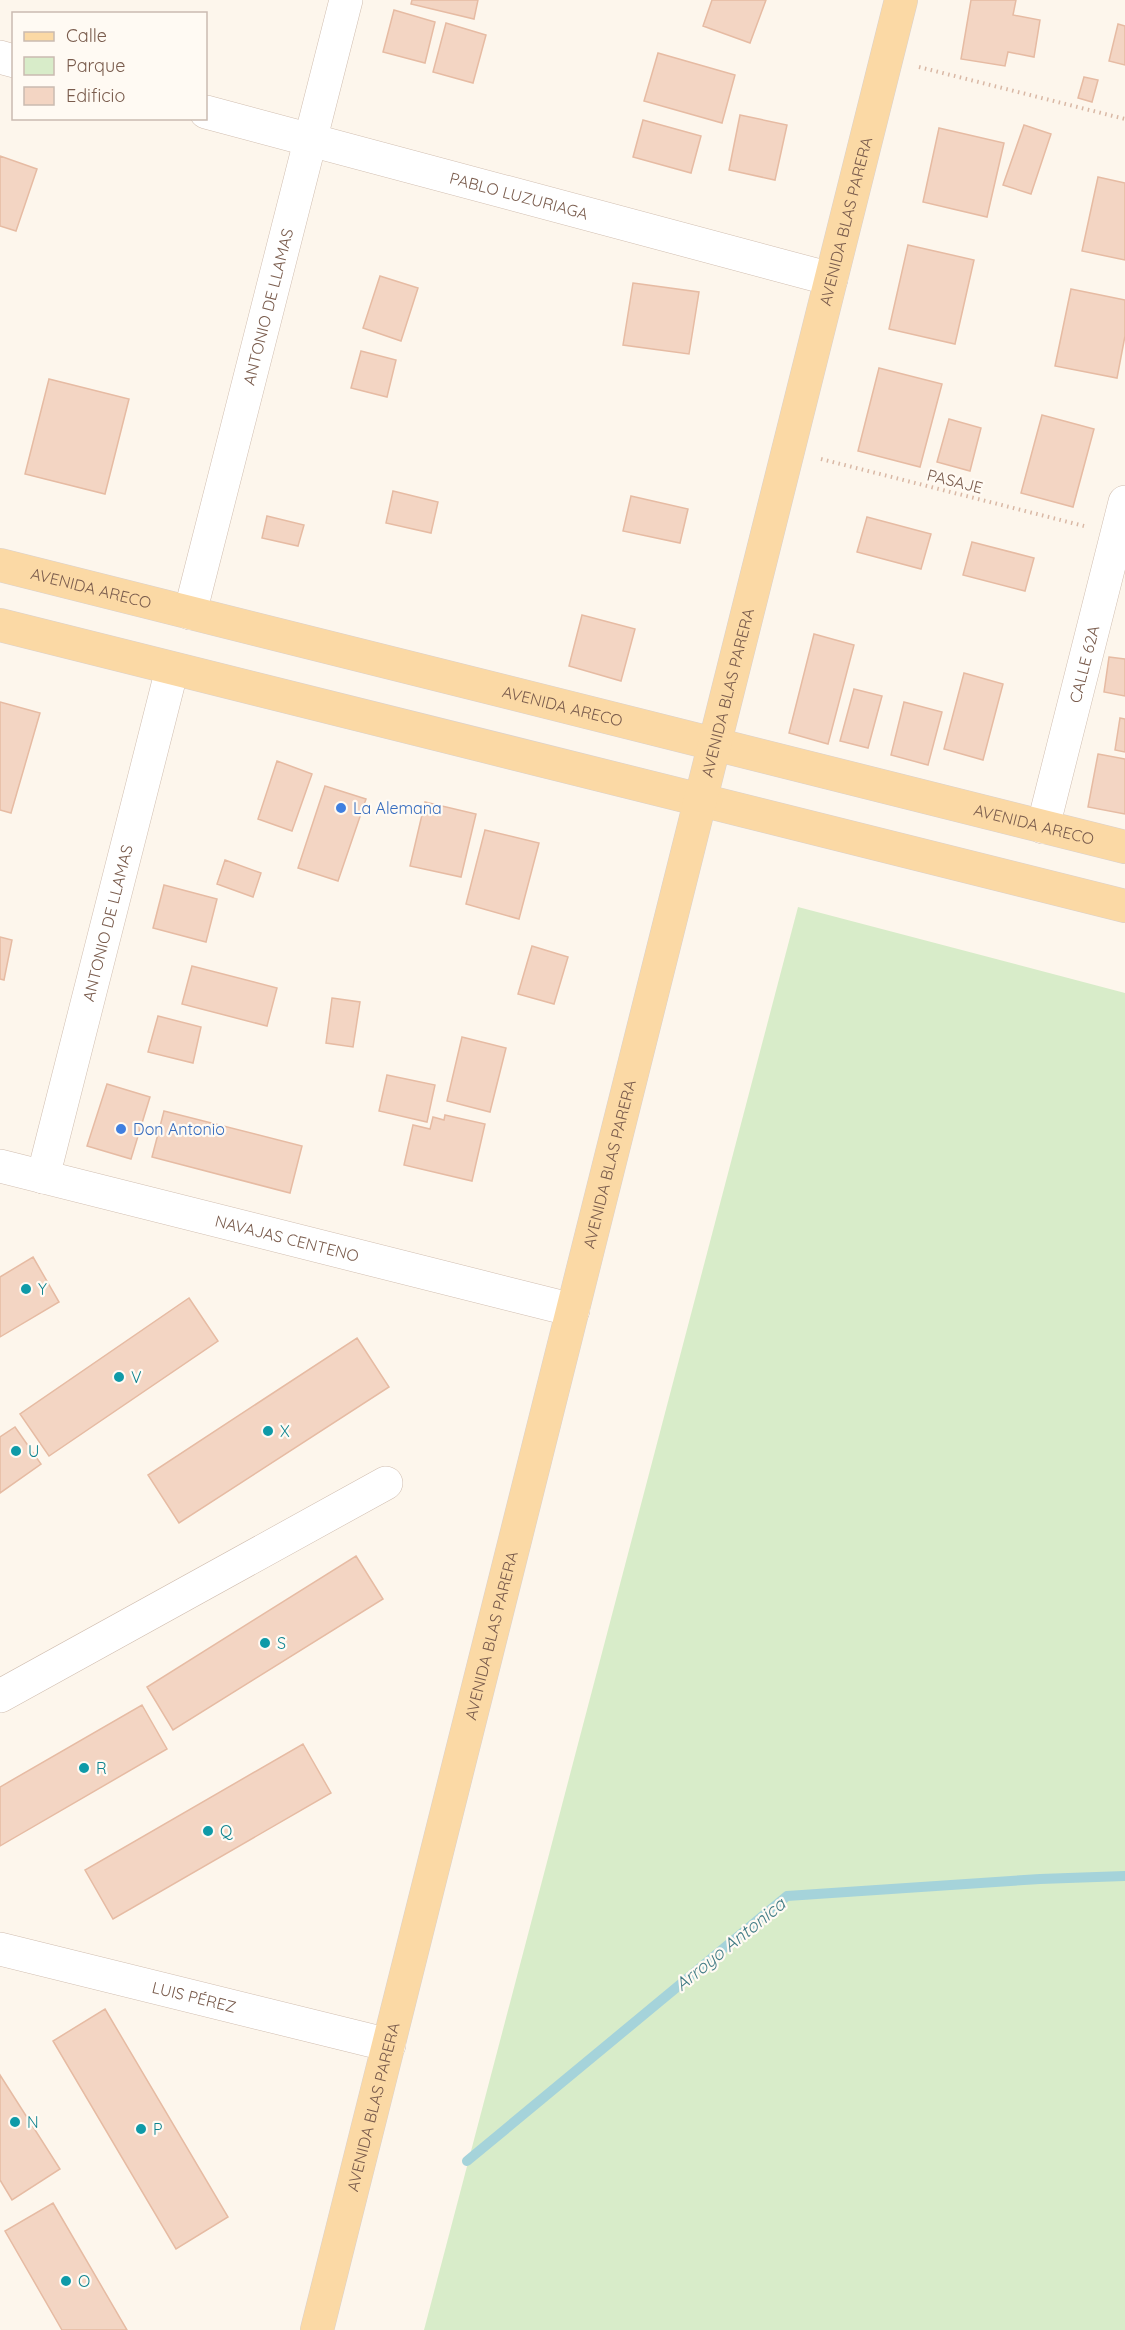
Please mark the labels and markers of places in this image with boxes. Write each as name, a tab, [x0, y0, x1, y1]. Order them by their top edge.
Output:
place label: La Alemana	[353, 798, 442, 818]
marker: La Alemana	[334, 801, 348, 815]
place label: Don Antonio	[133, 1119, 225, 1139]
marker: Don Antonio	[114, 1122, 128, 1136]
place label: Y	[38, 1279, 47, 1299]
marker: Y	[19, 1282, 33, 1296]
place label: V	[131, 1367, 142, 1387]
marker: V	[112, 1370, 126, 1384]
place label: X	[280, 1421, 290, 1441]
marker: X	[261, 1424, 275, 1438]
place label: U	[28, 1441, 39, 1461]
marker: U	[9, 1444, 23, 1458]
place label: S	[277, 1633, 286, 1653]
marker: S	[258, 1636, 272, 1650]
place label: R	[96, 1758, 107, 1778]
marker: R	[77, 1761, 91, 1775]
place label: Q	[220, 1821, 233, 1841]
marker: Q	[201, 1824, 215, 1838]
place label: N	[27, 2112, 39, 2132]
marker: N	[8, 2115, 22, 2129]
place label: P	[153, 2119, 163, 2139]
marker: P	[134, 2122, 148, 2136]
place label: O	[78, 2271, 90, 2291]
marker: O	[59, 2274, 73, 2288]

